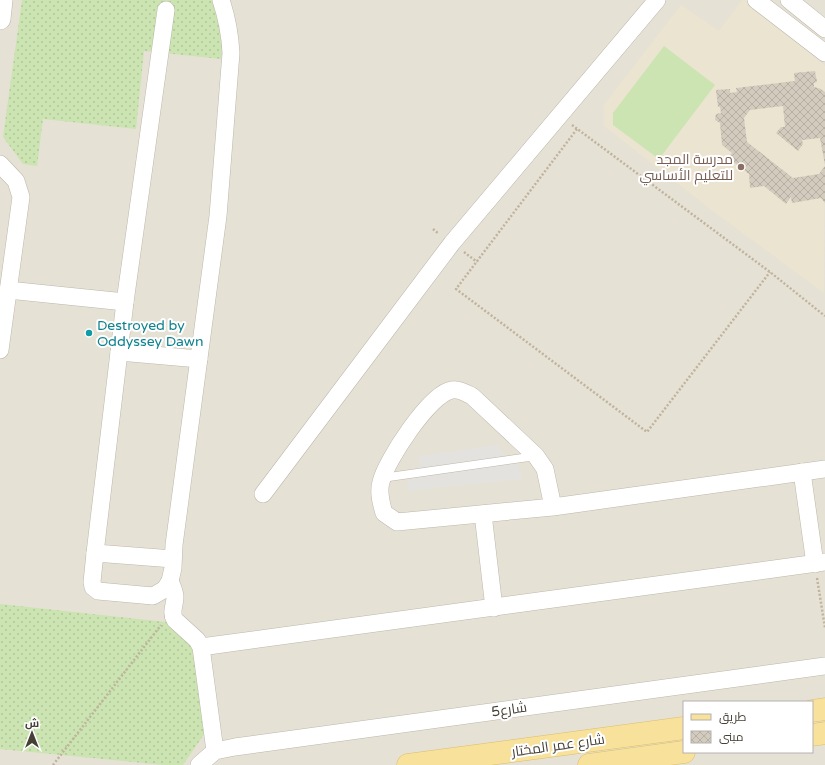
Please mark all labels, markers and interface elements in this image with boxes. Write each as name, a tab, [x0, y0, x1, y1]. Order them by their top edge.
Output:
place label: مدرسة المجد للتعليم الأساسي	[639, 151, 733, 186]
marker: مدرسة المجد للتعليم الأساسي	[736, 162, 746, 172]
place label: Destroyed by Oddyssey Dawn	[97, 317, 203, 350]
marker: Destroyed by Oddyssey Dawn	[84, 328, 94, 338]
street label: شارع5	[490, 699, 528, 720]
legend	[683, 701, 813, 753]
text: طريق	[719, 710, 747, 724]
north arrow	[12, 713, 52, 753]
text: ش	[25, 717, 39, 730]
text: مبنى	[719, 730, 744, 744]
street label: شارع عمر المختار	[509, 731, 606, 761]

